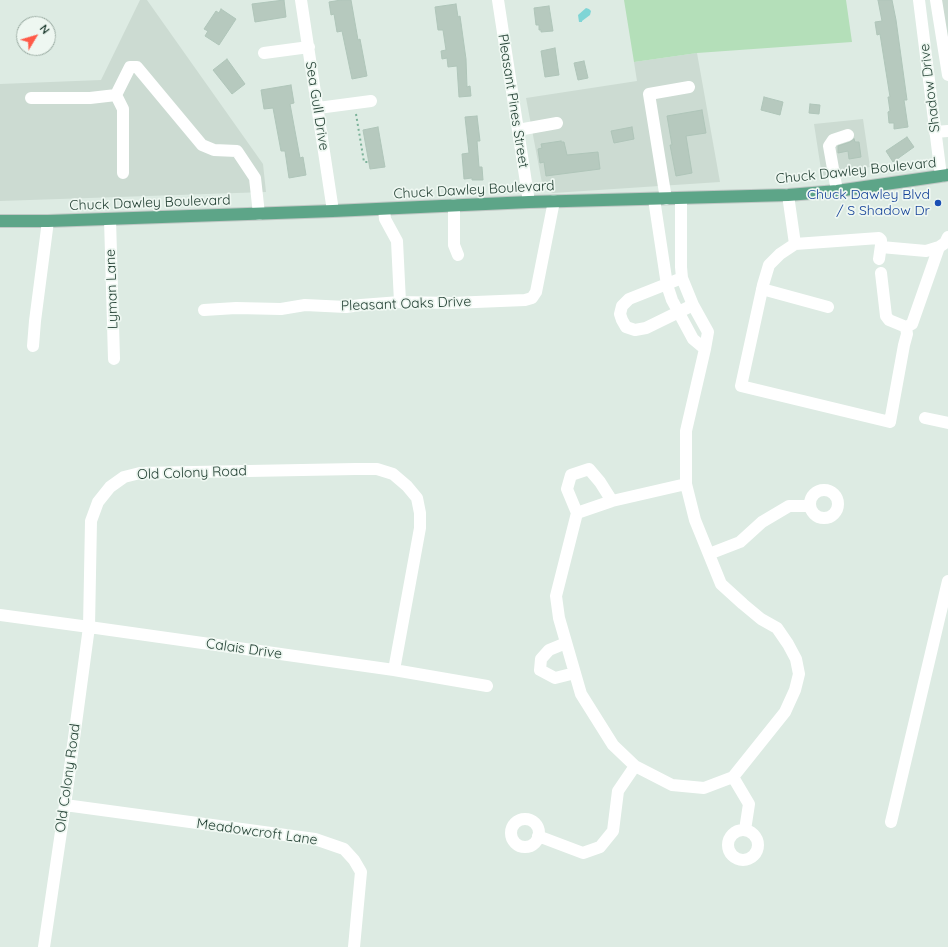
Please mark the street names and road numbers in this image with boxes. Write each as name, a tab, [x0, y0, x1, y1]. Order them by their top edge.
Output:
street label: Pleasant Pines Street	[494, 33, 532, 169]
street label: Shadow Drive	[916, 43, 944, 133]
street label: Sea Gull Drive	[302, 60, 332, 152]
street label: Chuck Dawley Boulevard	[775, 154, 937, 188]
street label: Chuck Dawley Boulevard	[393, 177, 555, 203]
street label: Chuck Dawley Boulevard	[69, 192, 231, 214]
street label: Lyman Lane	[102, 249, 122, 329]
street label: Pleasant Oaks Drive	[341, 293, 471, 315]
street label: Old Colony Road	[137, 463, 247, 483]
street label: Calais Drive	[205, 635, 283, 663]
street label: Old Colony Road	[52, 722, 84, 834]
street label: Meadowcroft Lane	[195, 815, 319, 849]

